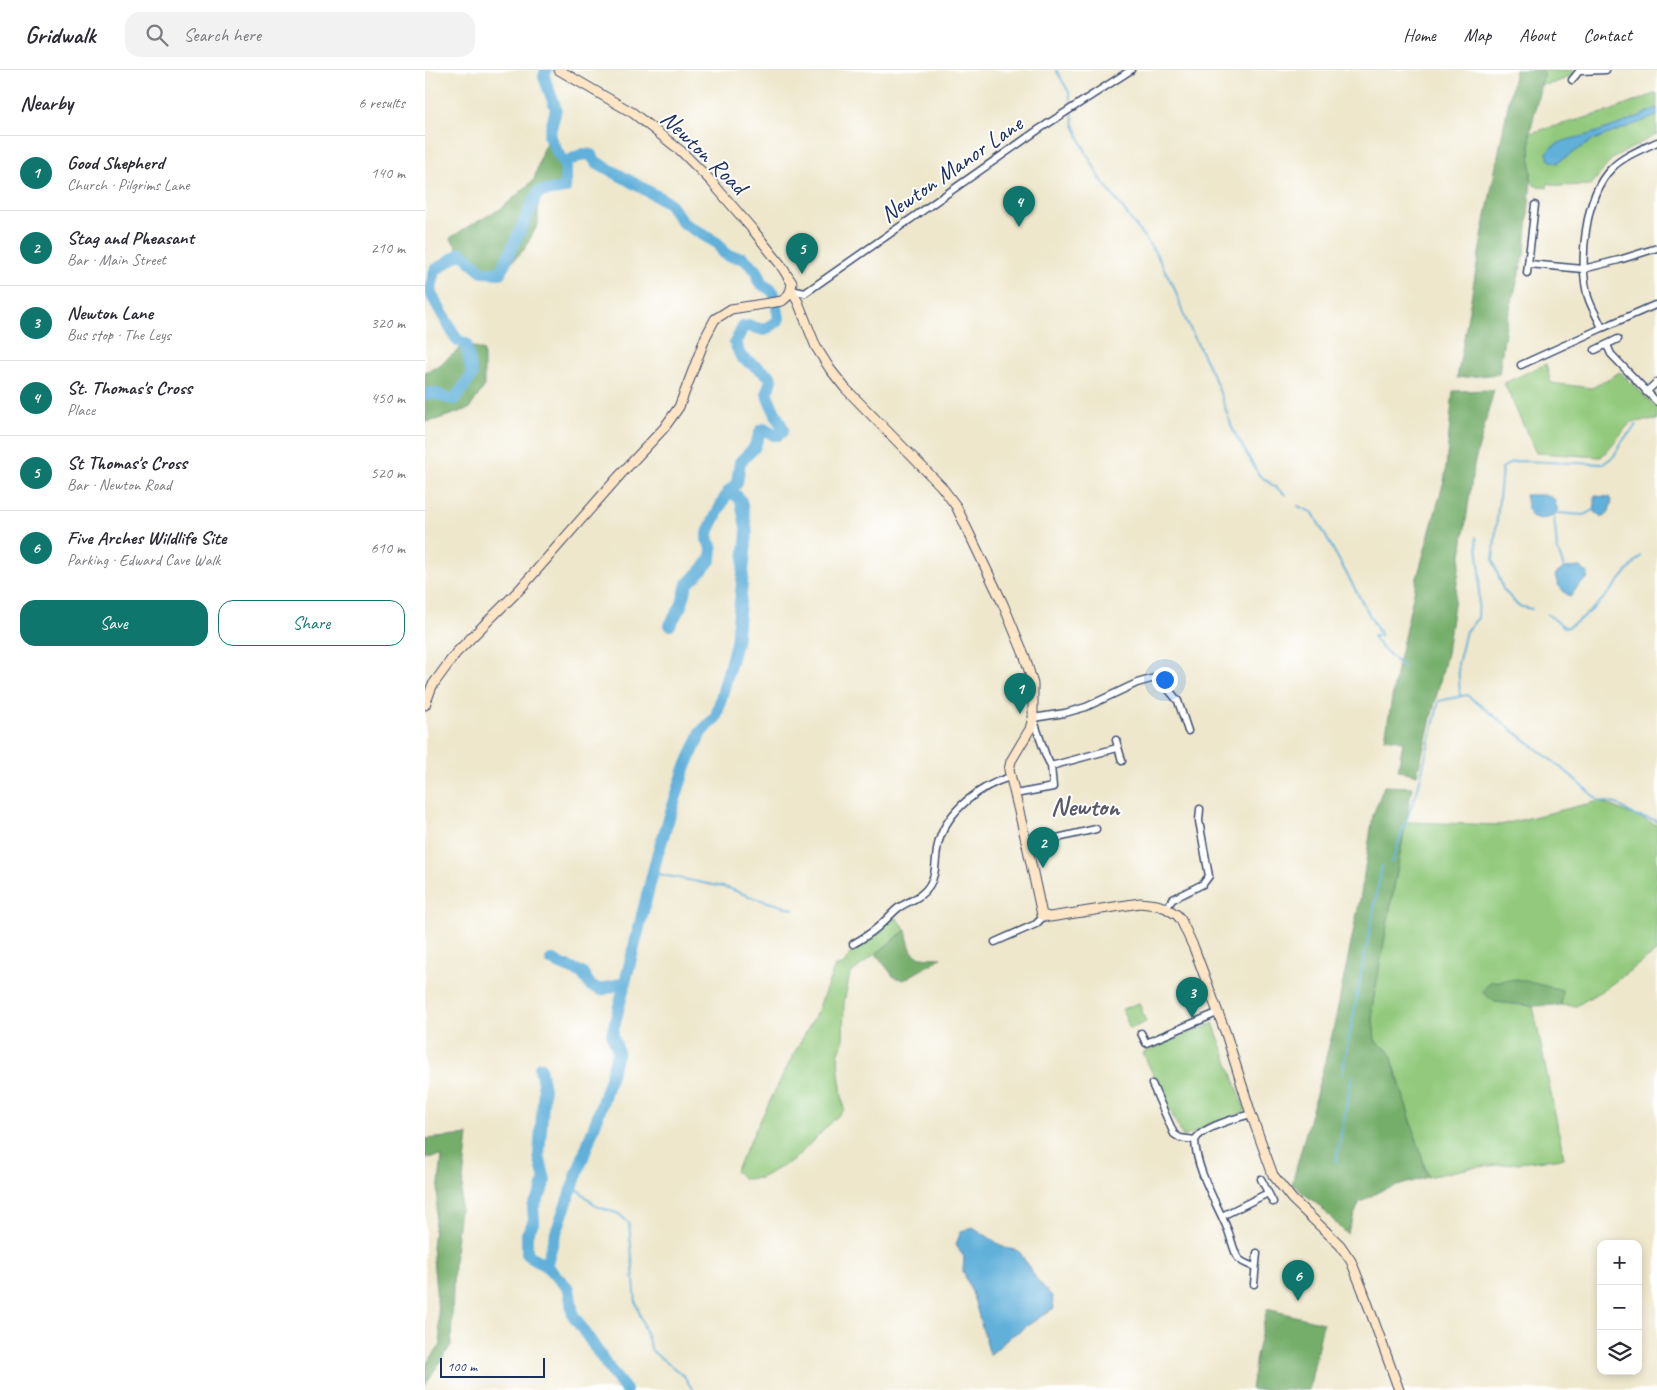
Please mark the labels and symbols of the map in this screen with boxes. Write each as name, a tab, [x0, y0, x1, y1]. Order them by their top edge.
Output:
street label: Newton Road	[654, 103, 756, 203]
street label: Newton Manor Lane	[874, 108, 1030, 229]
pin: 4	[1003, 186, 1035, 227]
pin: 5	[786, 233, 818, 274]
your location	[1152, 667, 1178, 693]
pin: 1	[1004, 673, 1036, 714]
district label: Newton	[1051, 790, 1121, 823]
pin: 2	[1027, 827, 1059, 868]
pin: 3	[1176, 977, 1208, 1018]
pin: 6	[1282, 1260, 1314, 1301]
scale bar	[440, 1355, 545, 1378]

